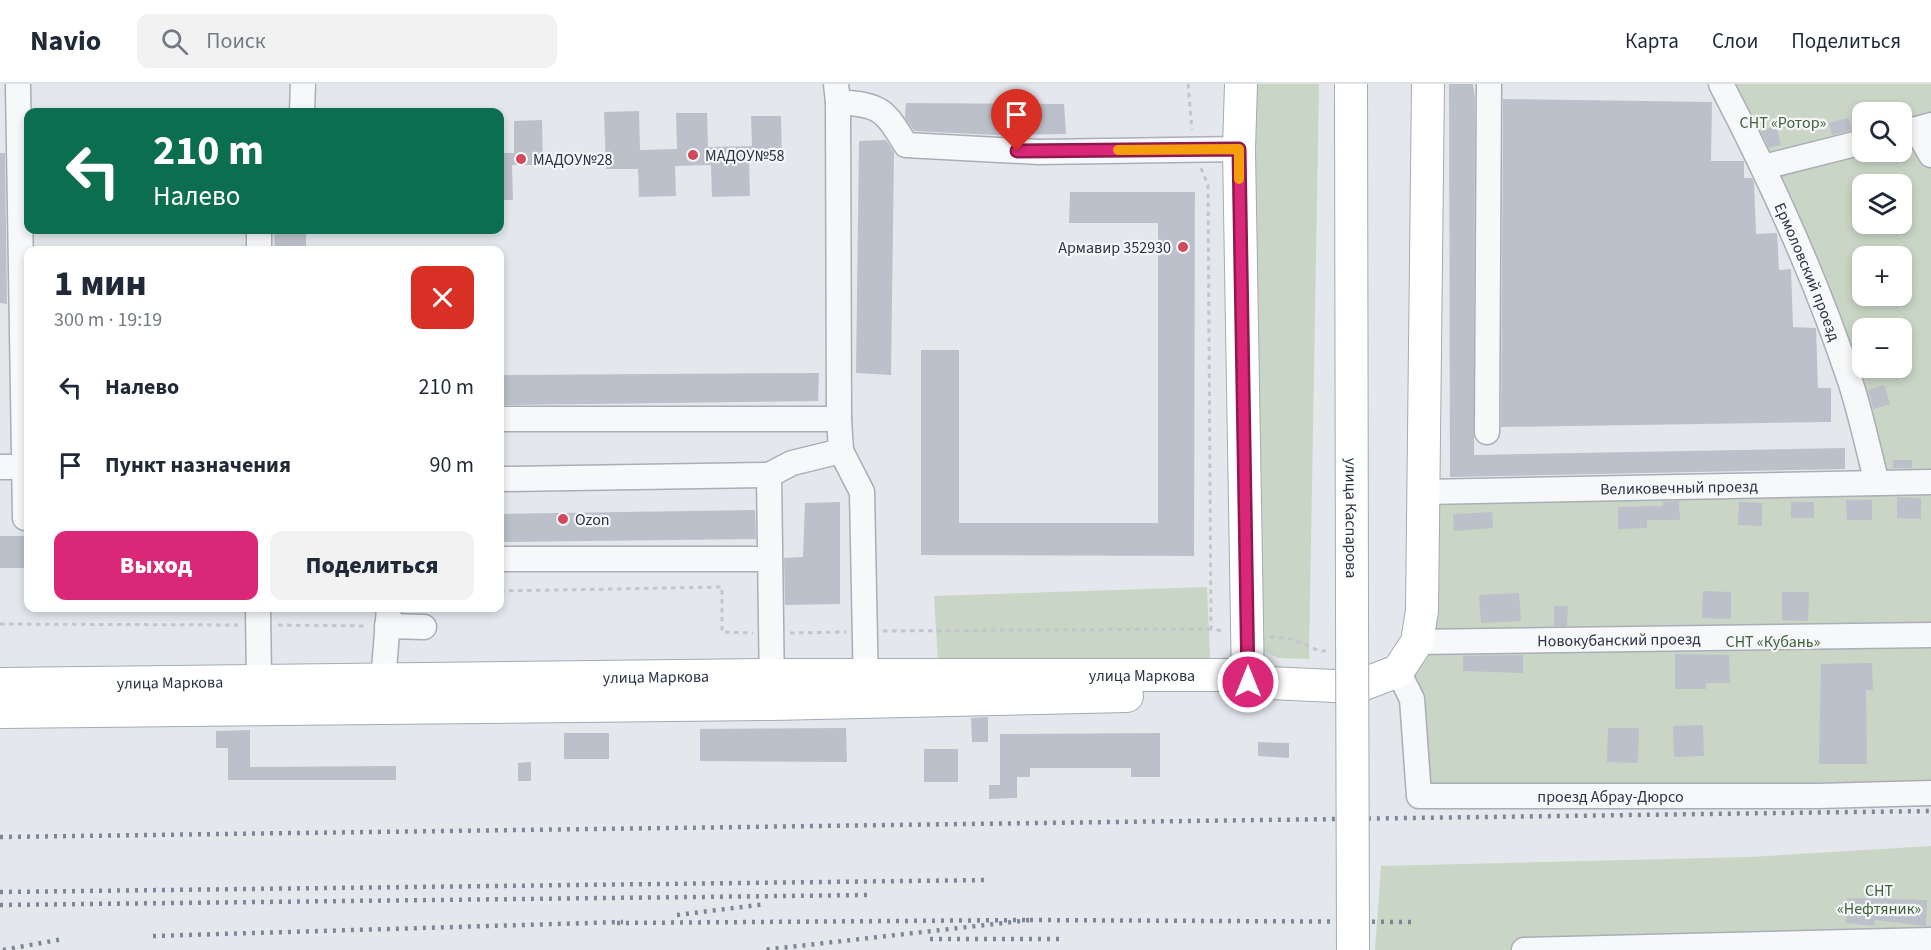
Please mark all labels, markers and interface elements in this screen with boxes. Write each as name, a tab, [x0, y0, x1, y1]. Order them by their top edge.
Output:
search box	[137, 14, 557, 68]
text: Navio	[30, 21, 101, 61]
icon: search	[158, 25, 191, 58]
text: Поиск	[206, 25, 266, 57]
text: Карта	[1625, 26, 1679, 56]
text: Слои	[1712, 26, 1758, 56]
text: Поделиться	[1791, 26, 1901, 56]
pin	[991, 89, 1042, 151]
icon: arrive	[1000, 98, 1033, 131]
map controls	[1852, 102, 1912, 378]
button: search	[1852, 102, 1912, 162]
park label: СНТ «Ротор»	[1740, 112, 1827, 134]
text: 210 m	[153, 121, 264, 181]
icon: left	[54, 132, 132, 210]
place label: МАДОУ№58	[705, 145, 785, 167]
marker: МАДОУ№58	[686, 148, 700, 162]
place label: МАДОУ№28	[533, 149, 613, 171]
marker: МАДОУ№28	[514, 152, 528, 166]
button: layers	[1852, 174, 1912, 234]
text: Налево	[153, 177, 240, 216]
street label: Ермоловский проезд	[1769, 199, 1845, 345]
place label: Армавир 352930	[1058, 237, 1171, 259]
marker: Армавир 352930	[1176, 240, 1190, 254]
button: +	[1852, 246, 1912, 306]
text: 1 мин	[54, 258, 147, 309]
button: close	[411, 266, 474, 329]
text: 300 m · 19:19	[54, 306, 162, 334]
button: −	[1852, 318, 1912, 378]
icon: left	[54, 371, 87, 404]
text: Налево	[105, 371, 179, 403]
text: 210 m	[419, 371, 474, 403]
icon: arrive	[54, 449, 87, 482]
text: Пункт назначения	[105, 449, 291, 481]
text: 90 m	[429, 449, 474, 481]
street label: улица Каспарова	[1340, 458, 1362, 578]
street label: Великовечный проезд	[1600, 475, 1759, 501]
place label: Ozon	[575, 509, 610, 531]
marker: Ozon	[556, 512, 570, 526]
button: Выход	[54, 531, 258, 600]
button: Поделиться	[270, 531, 474, 600]
street label: Новокубанский проезд	[1537, 628, 1701, 652]
park label: СНТ «Кубань»	[1726, 631, 1821, 653]
position arrow	[1216, 650, 1280, 714]
street label: улица Маркова	[1089, 665, 1195, 687]
street label: улица Маркова	[603, 666, 709, 689]
street label: улица Маркова	[117, 671, 223, 695]
street label: проезд Абрау-Дюрсо	[1537, 786, 1684, 808]
park label: СНТ «Нефтяник»	[1837, 880, 1921, 920]

